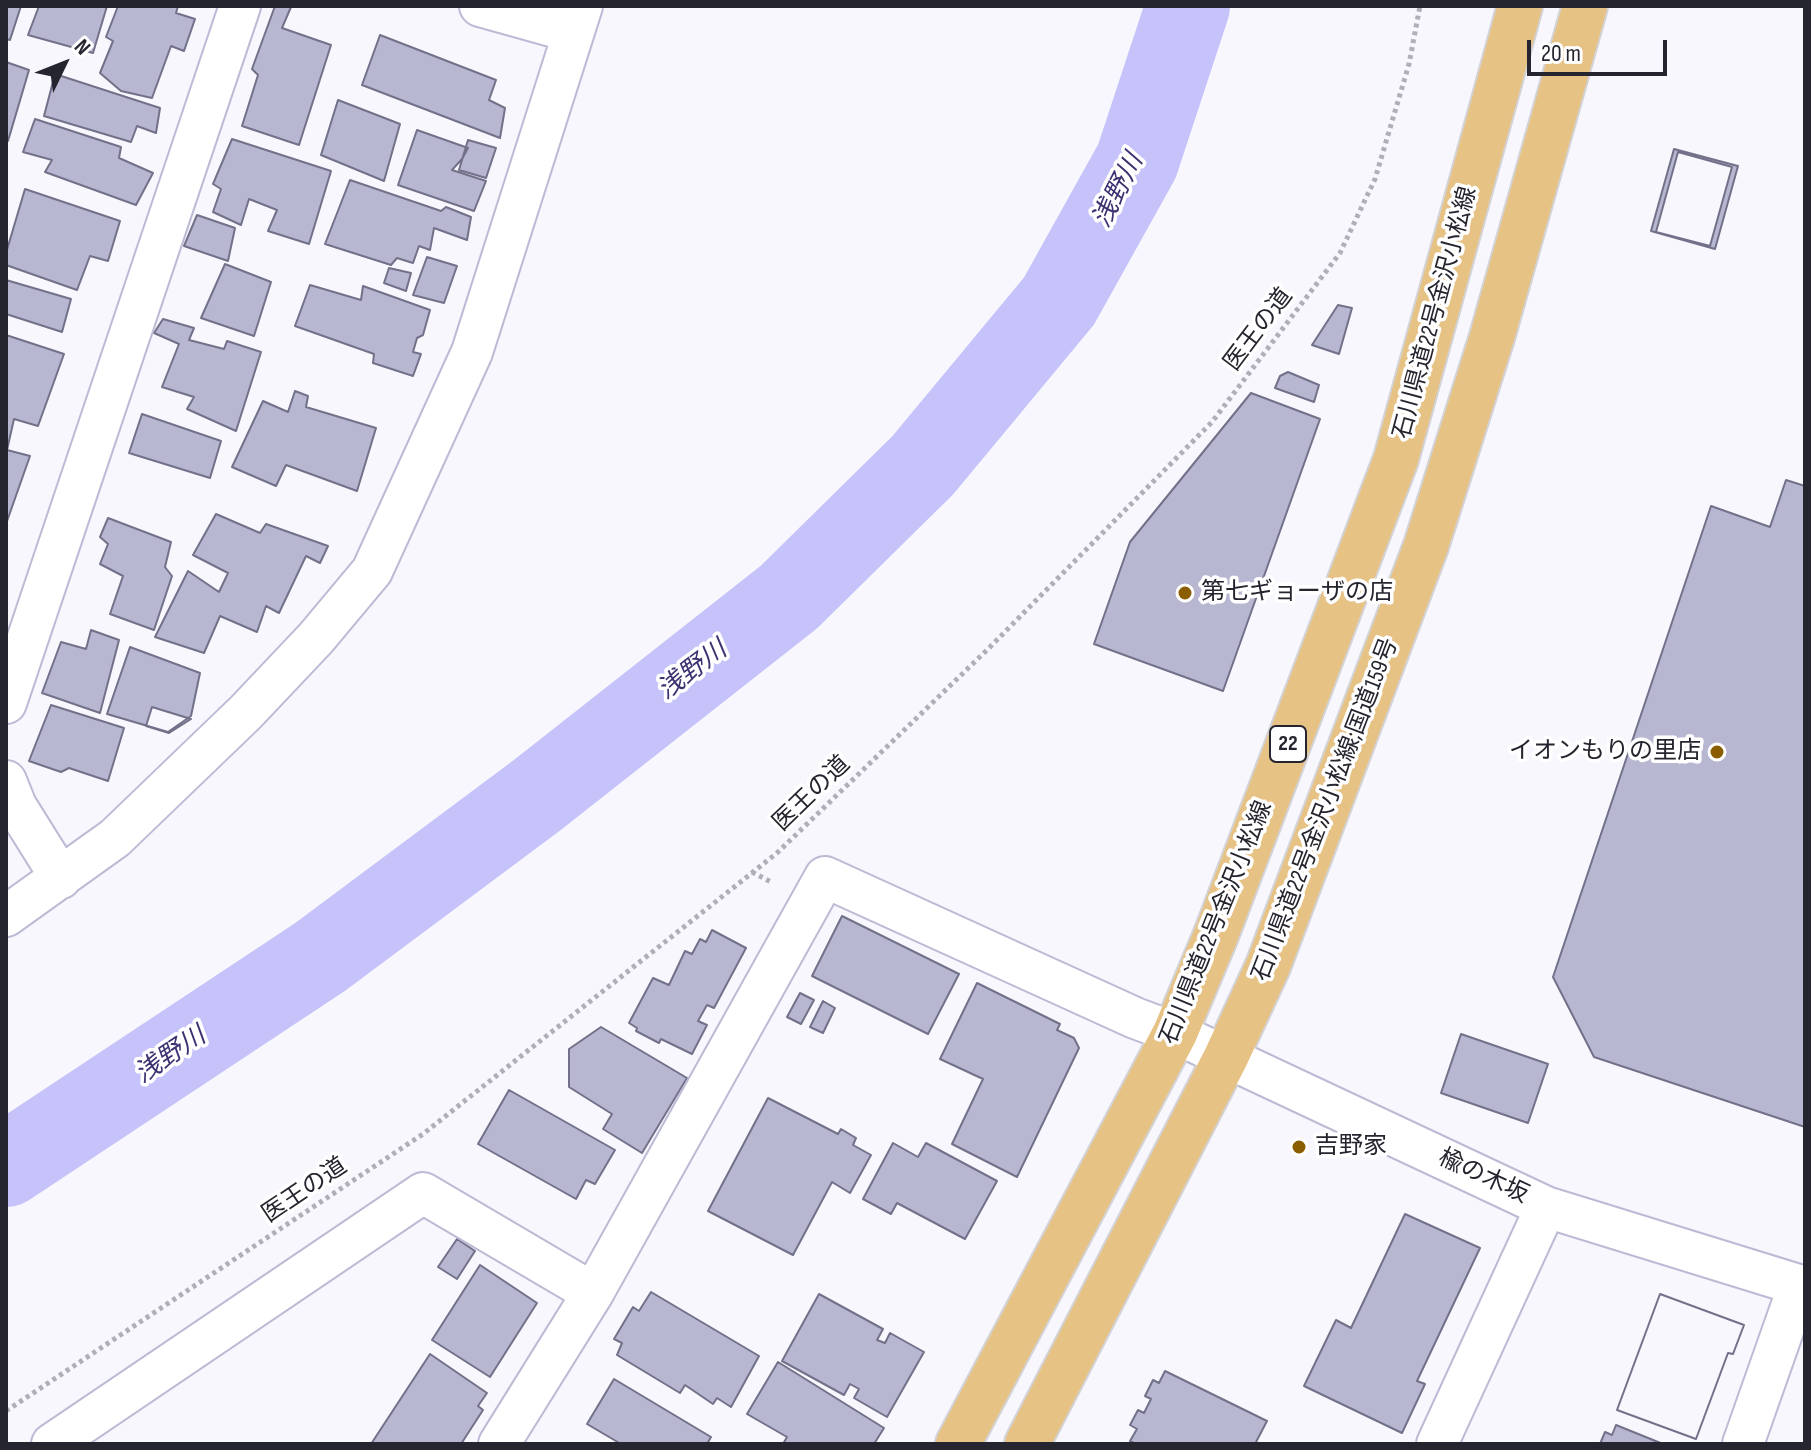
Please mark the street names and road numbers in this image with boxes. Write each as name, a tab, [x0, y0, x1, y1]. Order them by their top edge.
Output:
street label: 石川県道22号金沢小松線	[1388, 184, 1484, 442]
street label: 医王の道	[1219, 283, 1299, 377]
street label: 石川県道22号金沢小松線;国道159号	[1247, 634, 1405, 986]
road number: 22	[1270, 726, 1306, 762]
street label: 医王の道	[767, 750, 857, 838]
street label: 石川県道22号金沢小松線	[1155, 797, 1279, 1049]
street label: 楡の木坂	[1433, 1144, 1533, 1210]
street label: 医王の道	[257, 1152, 353, 1230]

